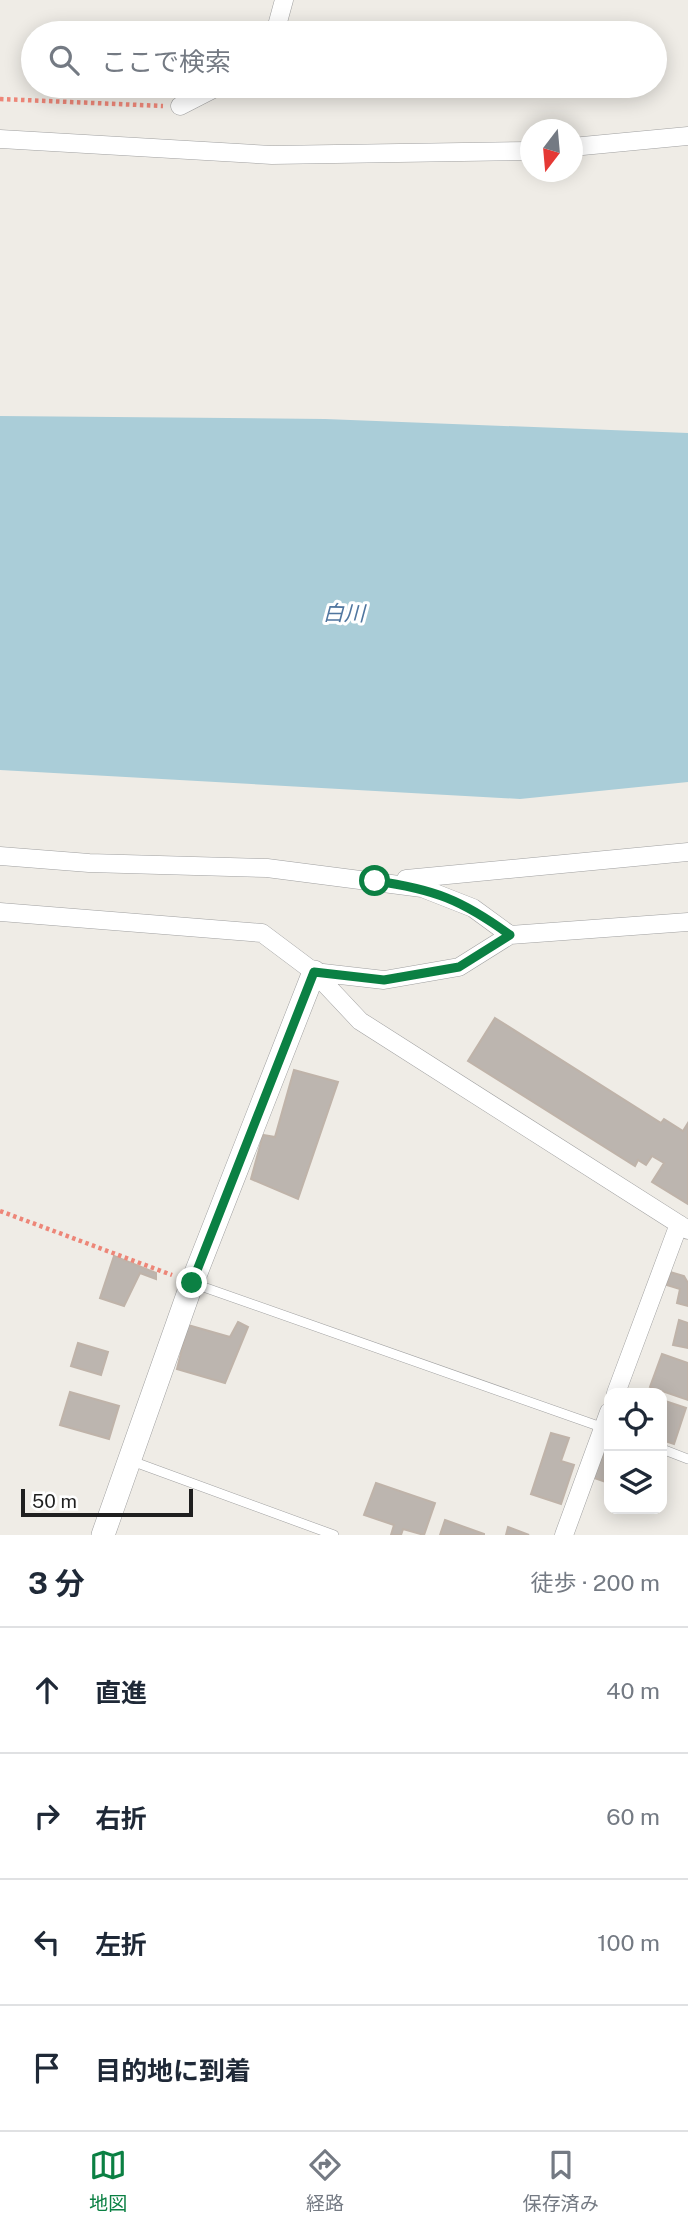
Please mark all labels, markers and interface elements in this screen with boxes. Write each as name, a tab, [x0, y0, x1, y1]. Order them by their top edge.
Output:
search box	[21, 21, 667, 98]
icon: search	[45, 41, 83, 79]
text: ここで検索	[101, 46, 231, 77]
north arrow	[520, 119, 583, 182]
water label: 白川	[323, 600, 367, 626]
route start	[359, 865, 390, 896]
route end	[176, 1267, 207, 1298]
map controls	[604, 1388, 667, 1514]
button: locate	[604, 1388, 667, 1451]
button: layers	[604, 1451, 667, 1514]
scale bar	[21, 1486, 192, 1518]
text: 50 m	[32, 1490, 77, 1512]
text: 3 分	[28, 1565, 85, 1601]
text: 徒歩 · 200 m	[531, 1569, 660, 1596]
icon: ahead	[28, 1671, 66, 1709]
text: 直進	[95, 1677, 147, 1708]
text: 40 m	[606, 1677, 660, 1704]
icon: right	[28, 1797, 66, 1835]
text: 右折	[95, 1803, 147, 1834]
text: 60 m	[606, 1803, 660, 1830]
icon: left	[28, 1923, 66, 1961]
text: 左折	[95, 1929, 147, 1960]
text: 100 m	[597, 1929, 660, 1956]
icon: arrive	[28, 2049, 66, 2087]
text: 目的地に到着	[95, 2055, 251, 2086]
tab: 地図	[89, 2146, 127, 2215]
tab: 経路	[306, 2146, 344, 2215]
tab: 保存済み	[523, 2146, 599, 2215]

